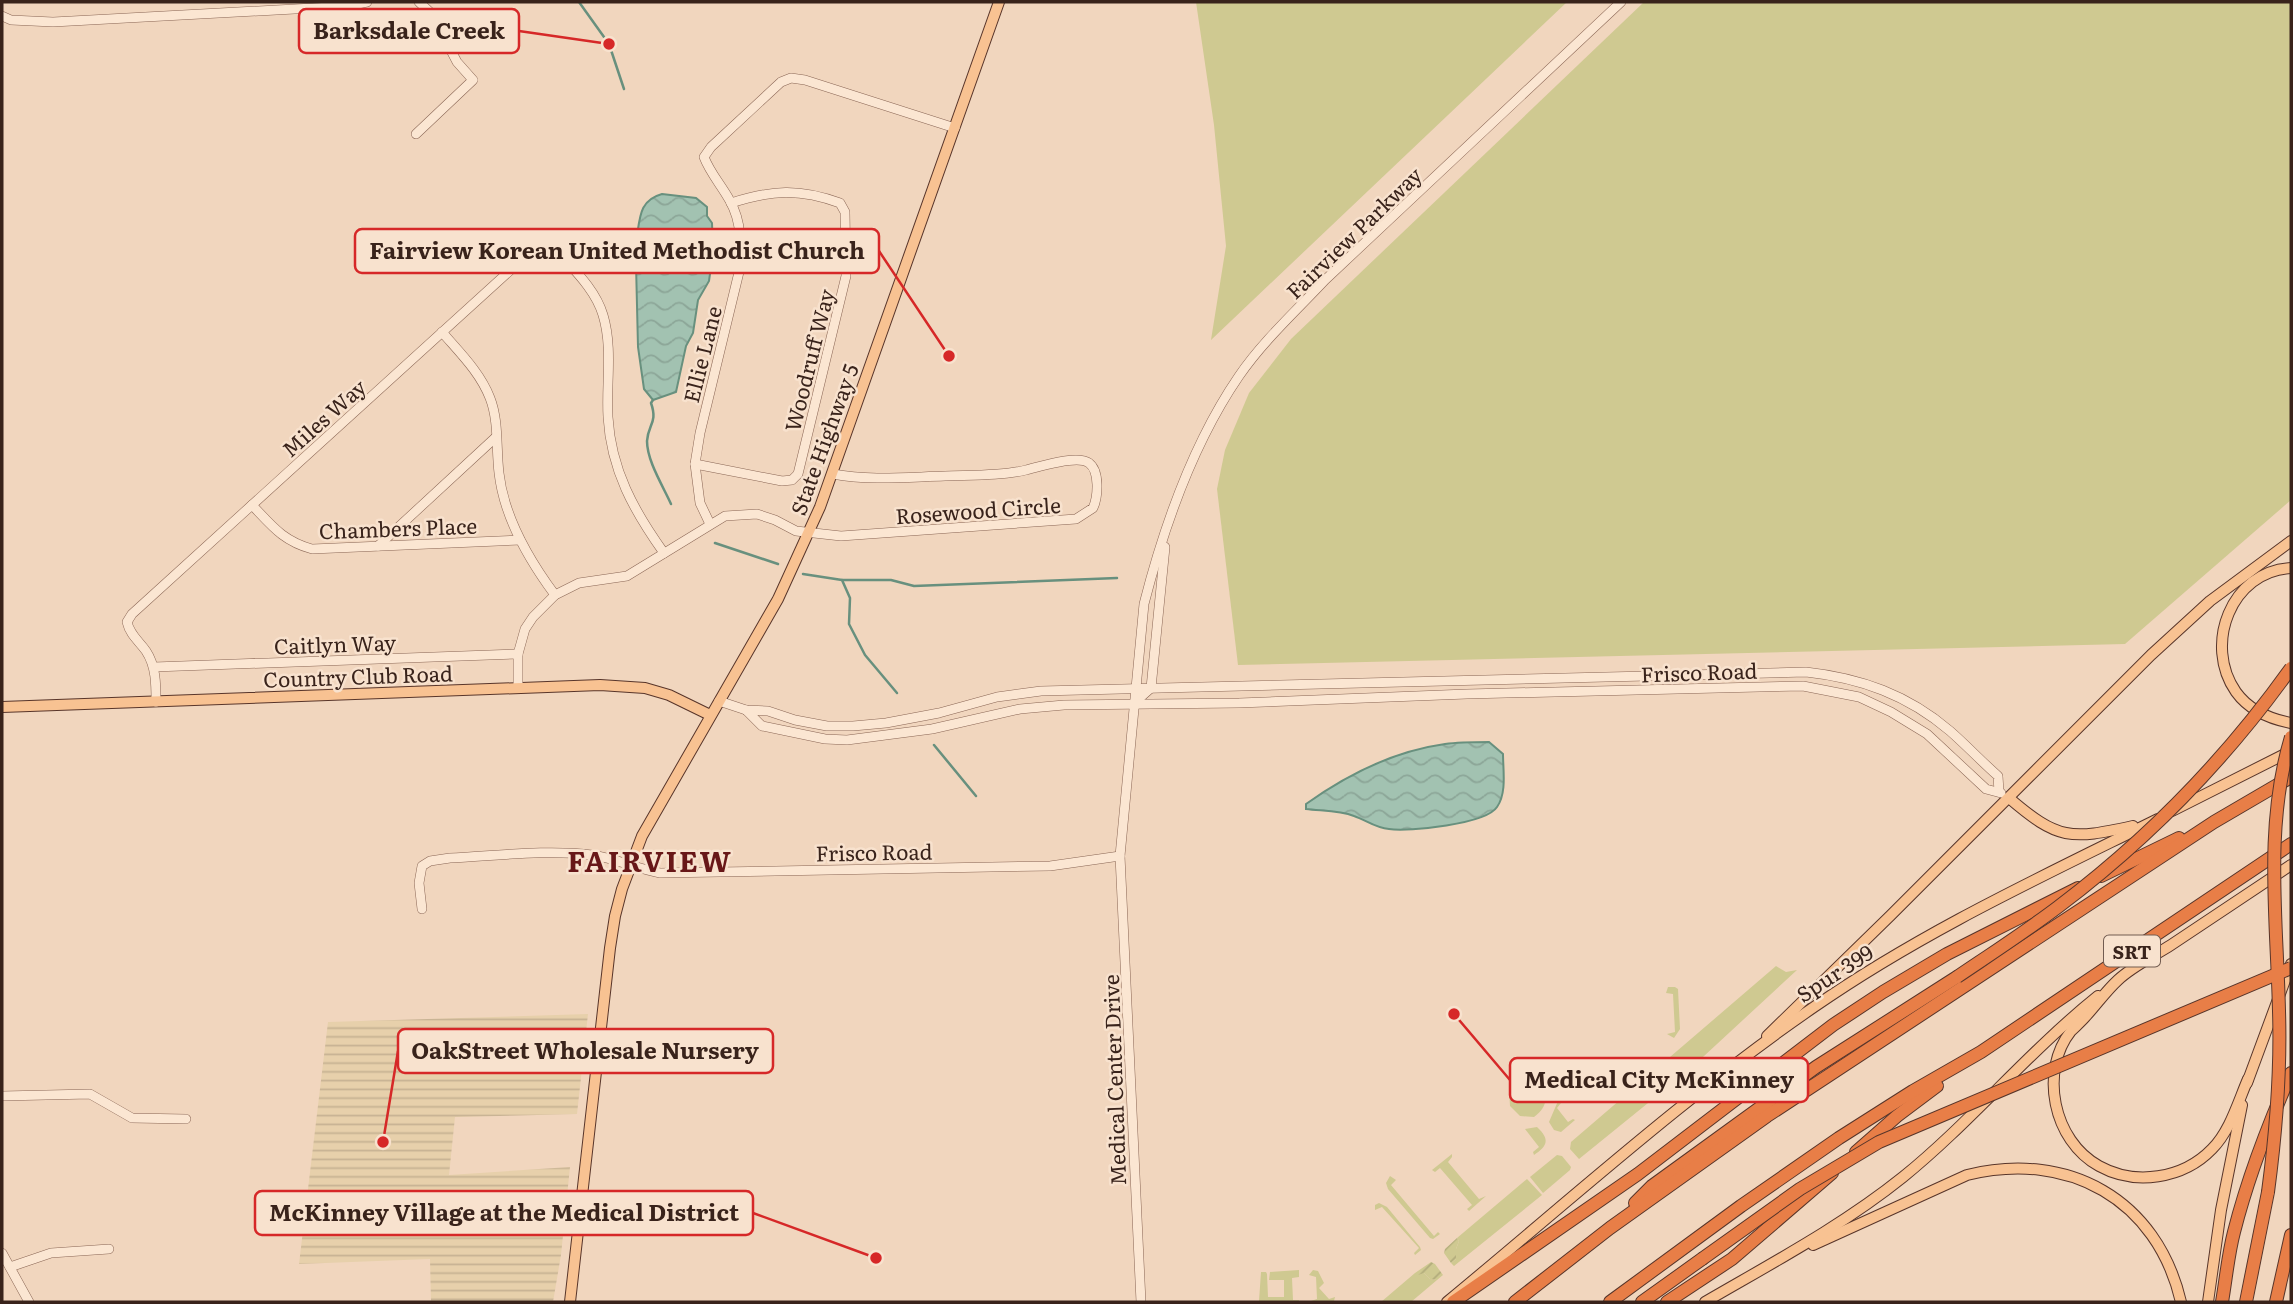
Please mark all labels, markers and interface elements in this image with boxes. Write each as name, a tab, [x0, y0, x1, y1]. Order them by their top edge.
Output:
callout: Barksdale Creek	[299, 9, 519, 53]
text: Barksdale Creek	[313, 12, 505, 46]
street label: Fairview Parkway	[1278, 158, 1429, 305]
callout: Fairview Korean United Methodist Church	[355, 229, 879, 273]
text: Fairview Korean United Methodist Church	[369, 232, 865, 266]
street label: Woodruff Way	[775, 285, 841, 434]
street label: Ellie Lane	[674, 302, 728, 406]
street label: State Highway 5	[781, 359, 865, 519]
street label: Miles Way	[274, 370, 373, 463]
street label: Rosewood Circle	[894, 488, 1062, 530]
street label: Chambers Place	[318, 509, 478, 545]
street label: Caitlyn Way	[273, 625, 397, 661]
street label: Frisco Road	[1640, 653, 1758, 689]
street label: Country Club Road	[263, 656, 453, 694]
street label: Frisco Road	[815, 834, 933, 868]
district label: FAIRVIEW	[567, 839, 733, 881]
street label: Spur 399	[1789, 936, 1879, 1008]
road number: SRT	[2104, 936, 2160, 967]
street label: Medical Center Drive	[1094, 974, 1132, 1186]
callout: OakStreet Wholesale Nursery	[398, 1029, 773, 1073]
text: OakStreet Wholesale Nursery	[411, 1032, 759, 1066]
callout: Medical City McKinney	[1510, 1058, 1808, 1102]
text: Medical City McKinney	[1524, 1061, 1794, 1095]
callout: McKinney Village at the Medical District	[255, 1191, 753, 1235]
text: McKinney Village at the Medical District	[269, 1194, 739, 1228]

